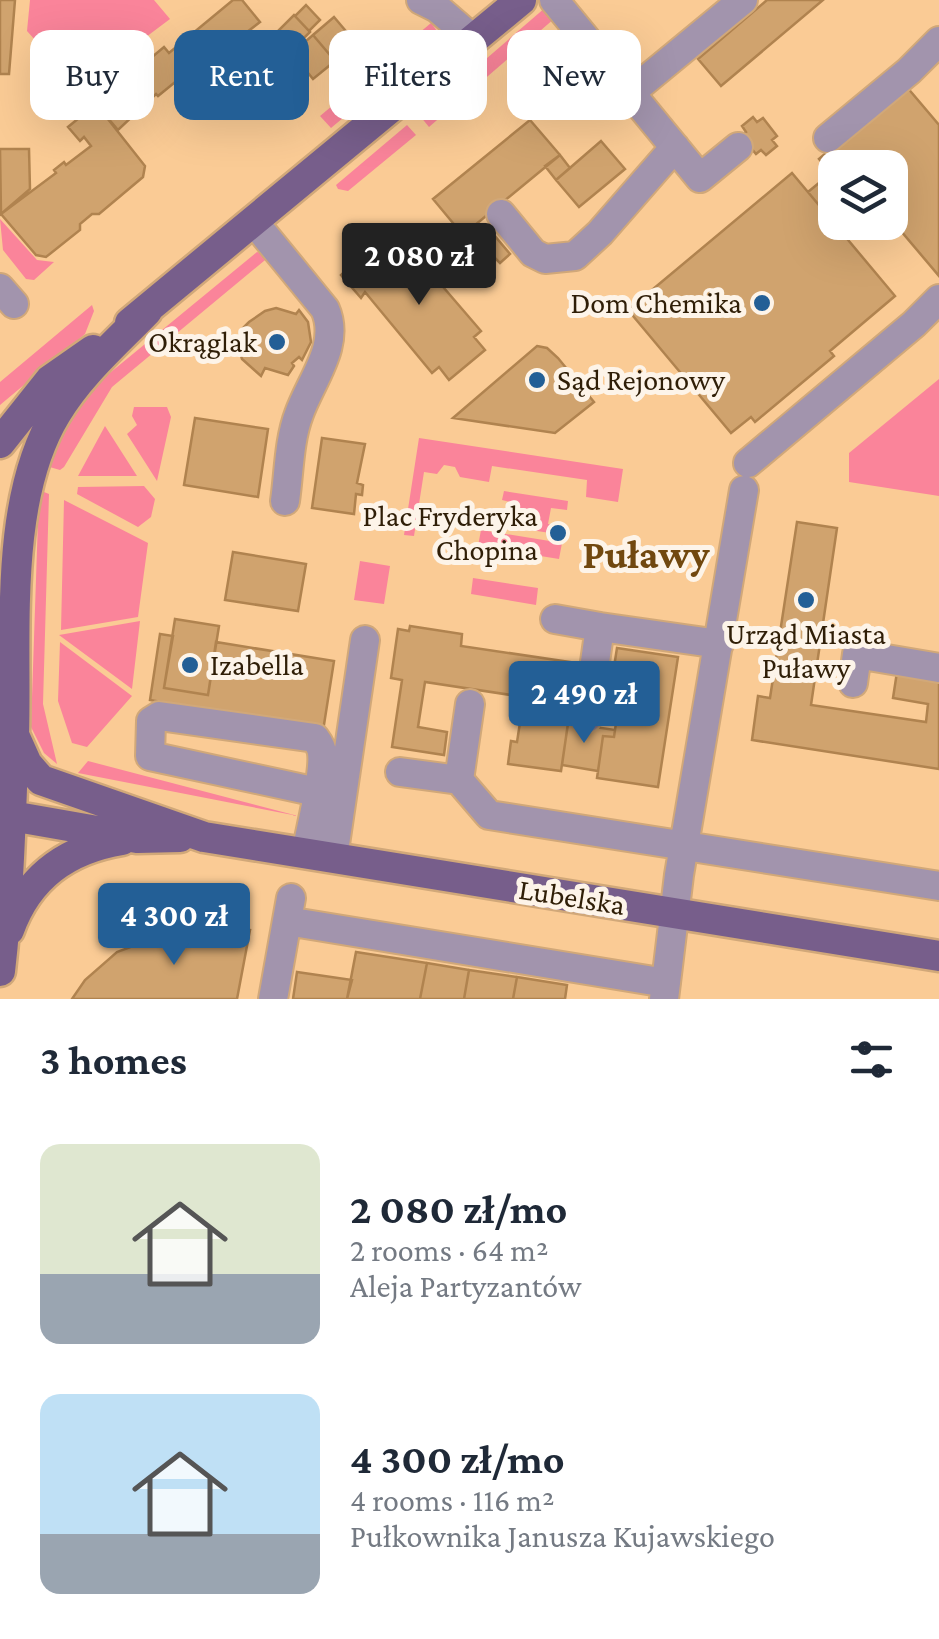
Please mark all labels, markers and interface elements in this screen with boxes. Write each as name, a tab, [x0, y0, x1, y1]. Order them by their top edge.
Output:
chip: Buy	[30, 30, 154, 120]
chip: Rent	[174, 30, 309, 120]
chip: Filters	[329, 30, 487, 120]
chip: New	[507, 30, 641, 120]
map controls	[818, 150, 908, 240]
button: layers	[818, 150, 908, 240]
pin: 2 080 zł	[316, 223, 522, 308]
text: 2 080 zł	[364, 237, 474, 273]
place label: Dom Chemika	[570, 286, 742, 319]
marker: Dom Chemika	[751, 292, 773, 314]
place label: Okrąglak	[148, 325, 258, 359]
marker: Okrąglak	[266, 331, 288, 353]
place label: Sąd Rejonowy	[557, 363, 725, 397]
marker: Sąd Rejonowy	[526, 369, 548, 391]
place label: Plac Fryderyka Chopina	[363, 499, 538, 567]
marker: Plac Fryderyka Chopina	[547, 522, 569, 544]
district label: Puławy	[582, 532, 710, 577]
marker: Urząd Miasta Puławy	[795, 589, 817, 611]
place label: Urząd Miasta Puławy	[726, 617, 886, 685]
place label: Izabella	[210, 648, 304, 681]
marker: Izabella	[179, 654, 201, 676]
pin: 2 490 zł	[481, 661, 687, 746]
text: 2 490 zł	[531, 675, 637, 711]
street label: Lubelska	[517, 872, 628, 921]
pin: 4 300 zł	[71, 883, 277, 968]
text: 4 300 zł	[120, 897, 228, 933]
icon: filters	[844, 1032, 899, 1087]
text: 3 homes	[40, 1036, 187, 1083]
icon: home	[120, 1184, 240, 1304]
text: 2 080 zł/mo	[350, 1185, 567, 1232]
text: 2 rooms · 64 m²	[350, 1232, 548, 1268]
text: Aleja Partyzantów	[350, 1268, 582, 1304]
icon: home	[120, 1434, 240, 1554]
text: 4 300 zł/mo	[350, 1435, 565, 1482]
text: 4 rooms · 116 m²	[350, 1482, 554, 1518]
text: Pułkownika Janusza Kujawskiego	[350, 1518, 775, 1554]

